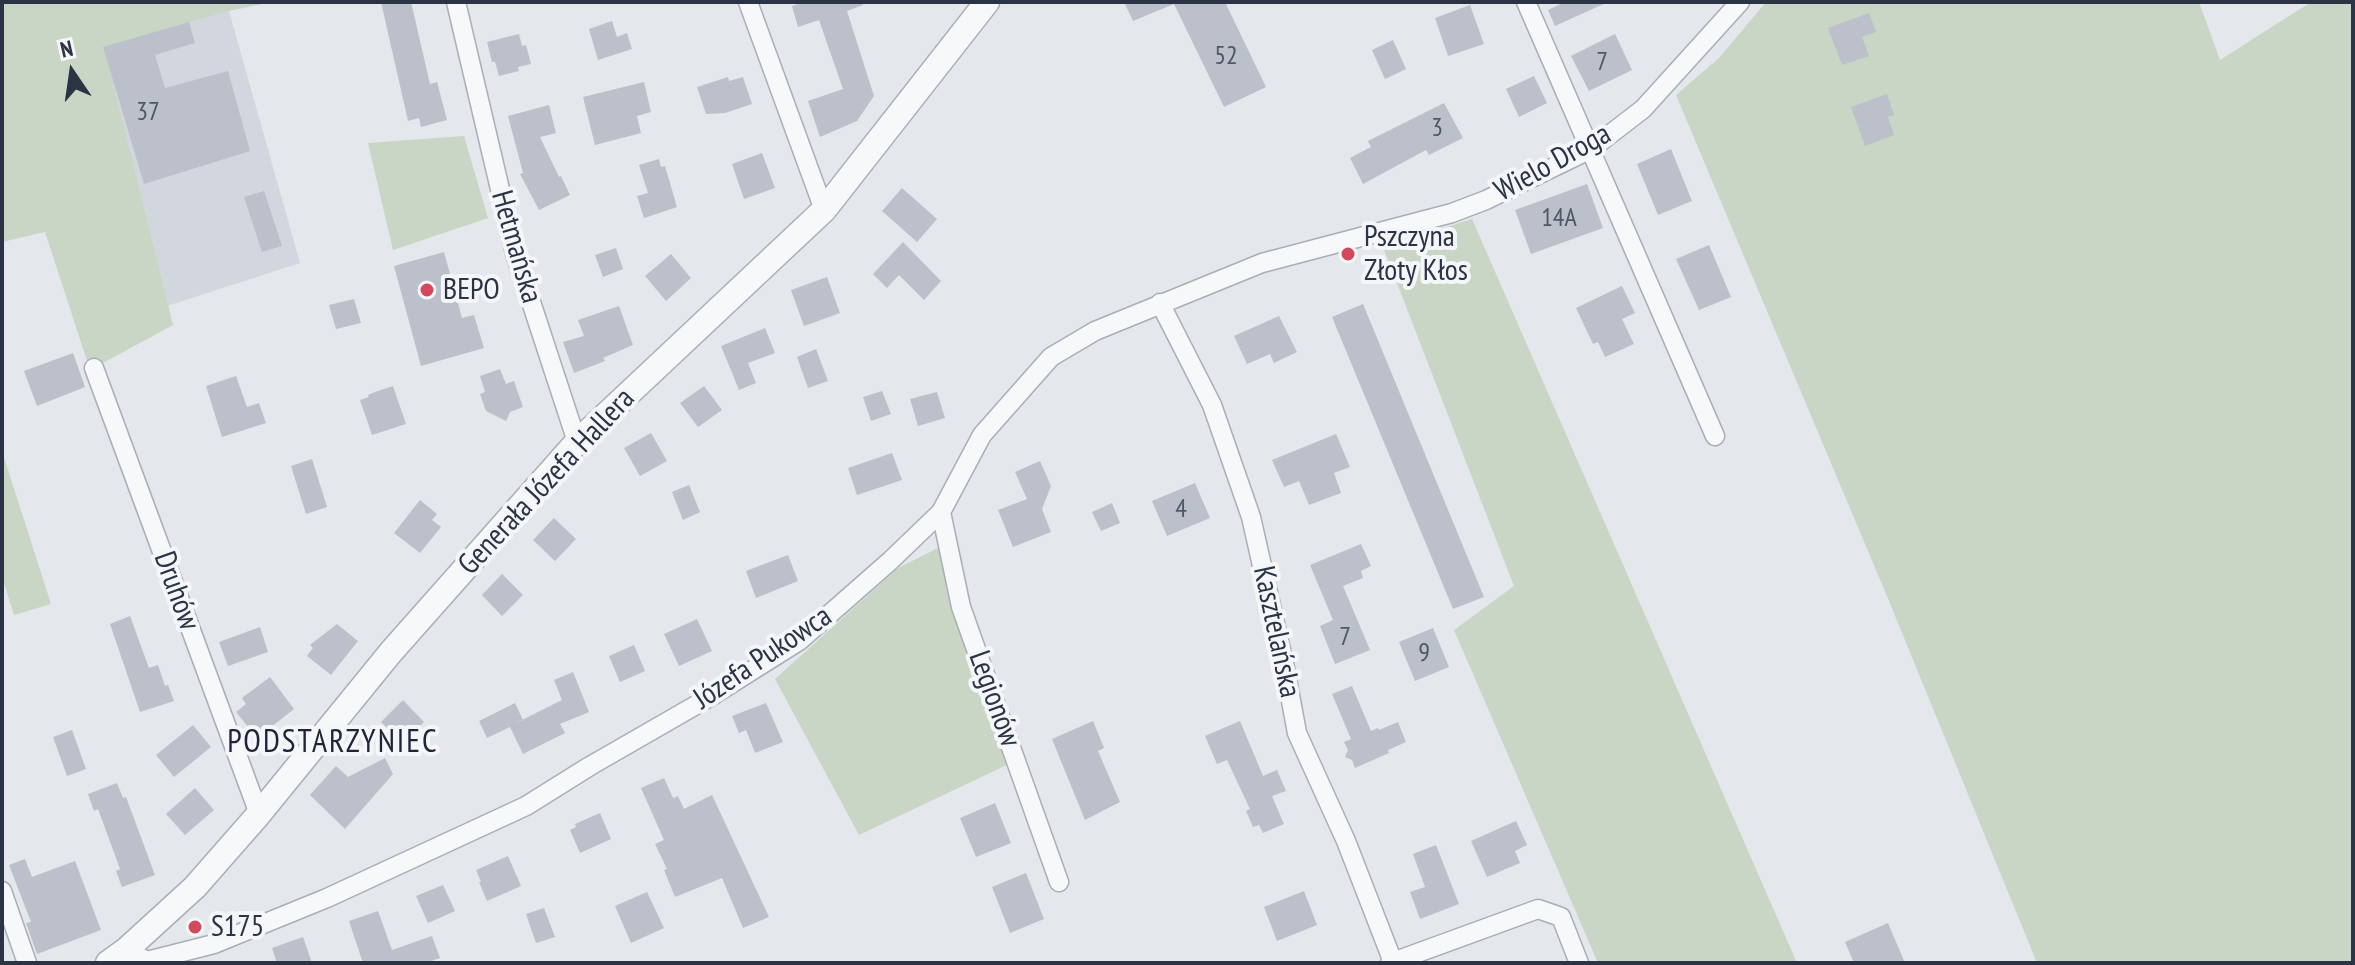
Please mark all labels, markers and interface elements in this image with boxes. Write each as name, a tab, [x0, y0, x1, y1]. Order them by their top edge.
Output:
north arrow	[32, 32, 112, 112]
text: N	[58, 34, 76, 64]
house number: 52	[1214, 41, 1238, 73]
house number: 7	[1596, 47, 1608, 79]
house number: 37	[136, 97, 160, 129]
house number: 3	[1431, 113, 1443, 145]
street label: Wielo Droga	[1489, 116, 1617, 210]
street label: Hetmańska	[483, 187, 549, 307]
house number: 14A	[1541, 203, 1577, 235]
place label: Pszczyna Złoty Kłos	[1364, 219, 1468, 290]
marker: Pszczyna Złoty Kłos	[1339, 245, 1357, 263]
place label: BEPO	[443, 272, 500, 308]
marker: BEPO	[418, 281, 436, 299]
street label: Generała Józefa Hallera	[451, 381, 643, 583]
house number: 4	[1175, 494, 1187, 526]
street label: Druhów	[145, 547, 207, 635]
street label: Kasztelańska	[1245, 563, 1307, 701]
street label: Józefa Pukowca	[687, 599, 839, 717]
house number: 7	[1339, 622, 1351, 654]
house number: 9	[1418, 638, 1430, 670]
street label: Legionów	[960, 646, 1028, 752]
district label: PODSTARZYNIEC	[227, 724, 439, 762]
place label: S175	[211, 909, 264, 945]
marker: S175	[186, 918, 204, 936]

